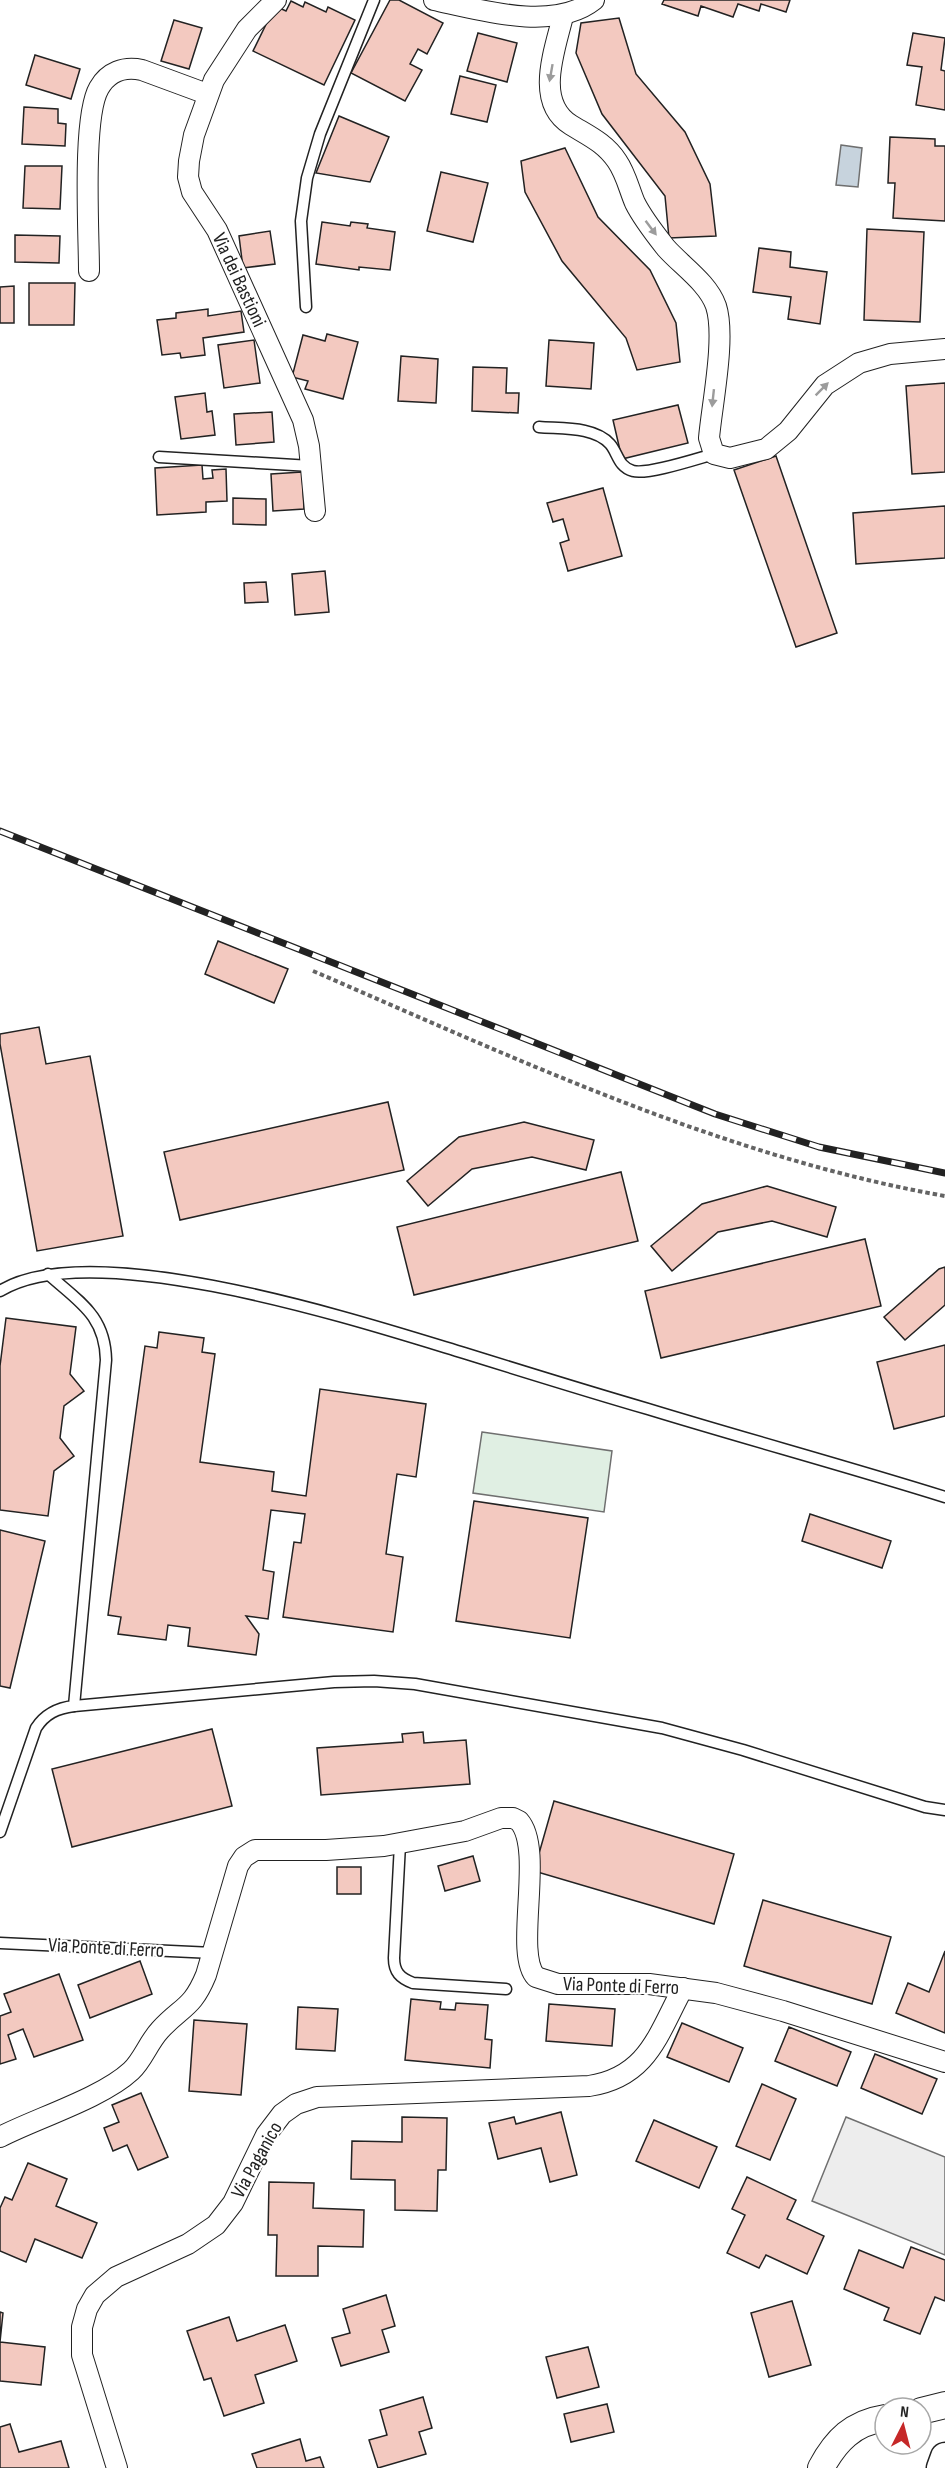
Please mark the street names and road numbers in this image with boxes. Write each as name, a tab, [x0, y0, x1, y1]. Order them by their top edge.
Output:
street label: Via dei Bastioni	[207, 229, 271, 331]
street label: Via Ponte di Ferro	[47, 1933, 165, 1963]
street label: Via Ponte di Ferro	[562, 1972, 680, 2000]
street label: Via Paganico	[226, 2118, 288, 2202]

